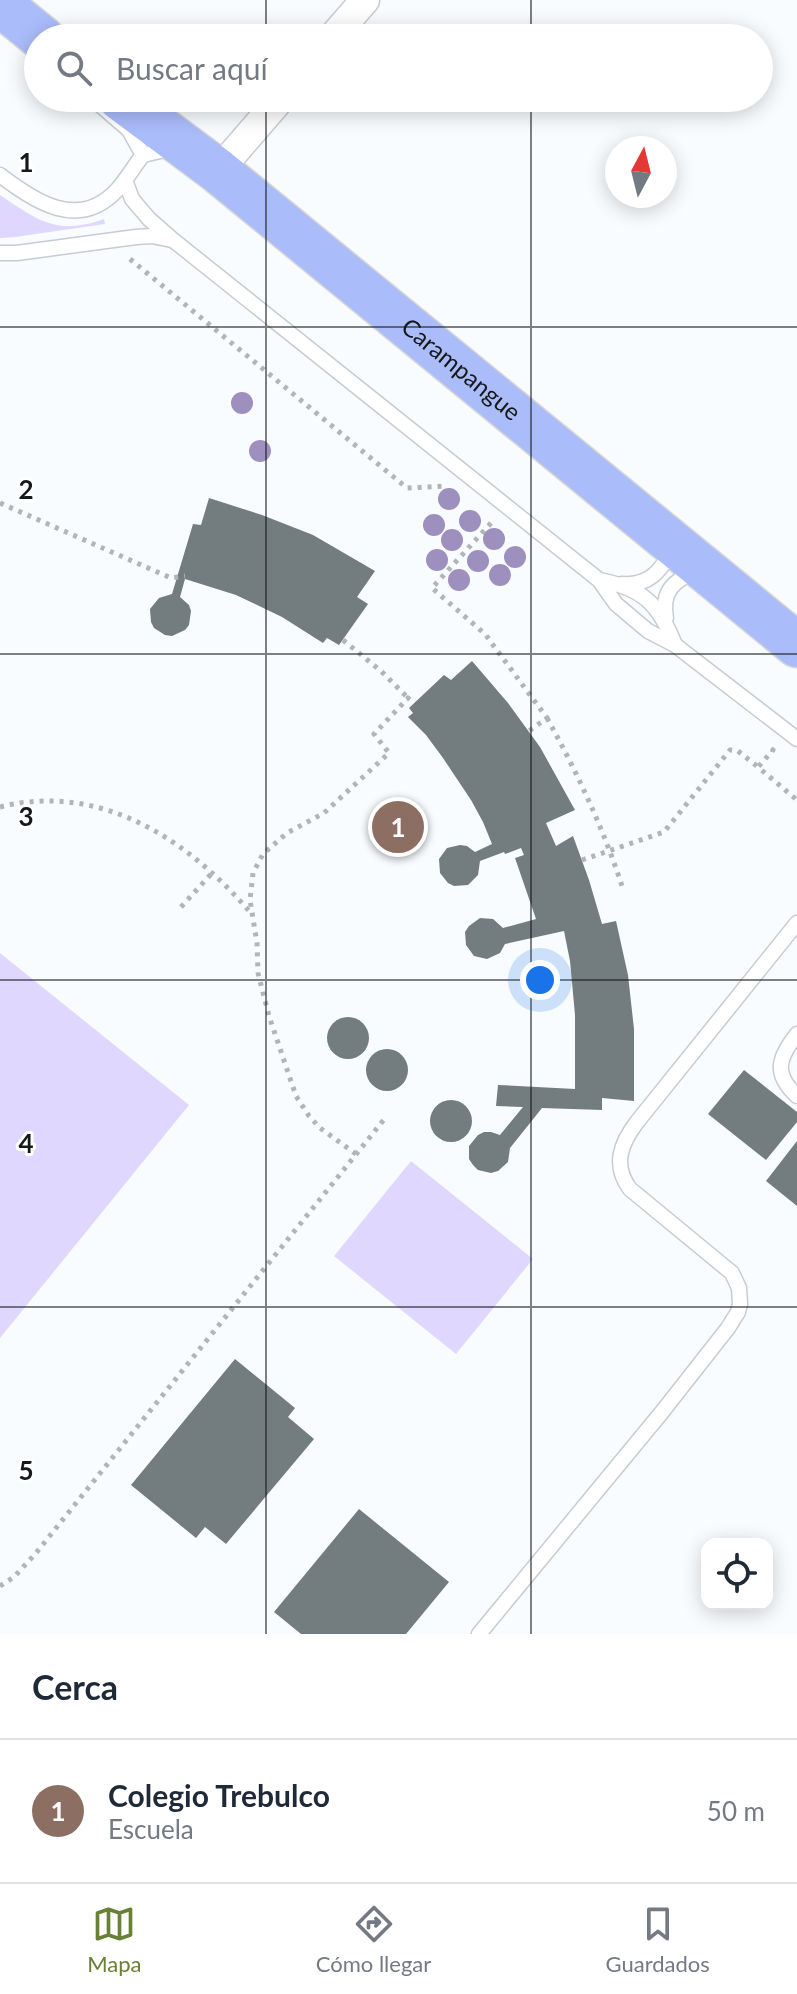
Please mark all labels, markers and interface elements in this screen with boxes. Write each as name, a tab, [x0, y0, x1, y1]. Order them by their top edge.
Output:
search box	[24, 24, 773, 112]
icon: search	[52, 46, 96, 90]
text: Buscar aquí	[116, 50, 268, 86]
north arrow	[605, 136, 677, 208]
text: 1	[18, 146, 34, 178]
street label: Carampangue	[396, 311, 527, 426]
text: 2	[18, 473, 34, 505]
pin: 1	[372, 797, 424, 857]
text: 3	[18, 800, 34, 832]
your location	[520, 960, 560, 1000]
text: 4	[18, 1127, 34, 1159]
text: 5	[18, 1454, 34, 1486]
map controls	[701, 1538, 773, 1610]
button: locate	[701, 1538, 773, 1610]
text: Cerca	[32, 1666, 118, 1707]
text: Colegio Trebulco	[108, 1777, 330, 1813]
text: 1	[50, 1795, 66, 1827]
text: 50 m	[707, 1795, 765, 1827]
text: Escuela	[108, 1813, 194, 1845]
tab: Mapa	[87, 1902, 141, 1977]
tab: Cómo llegar	[316, 1902, 431, 1977]
tab: Guardados	[606, 1902, 710, 1977]

